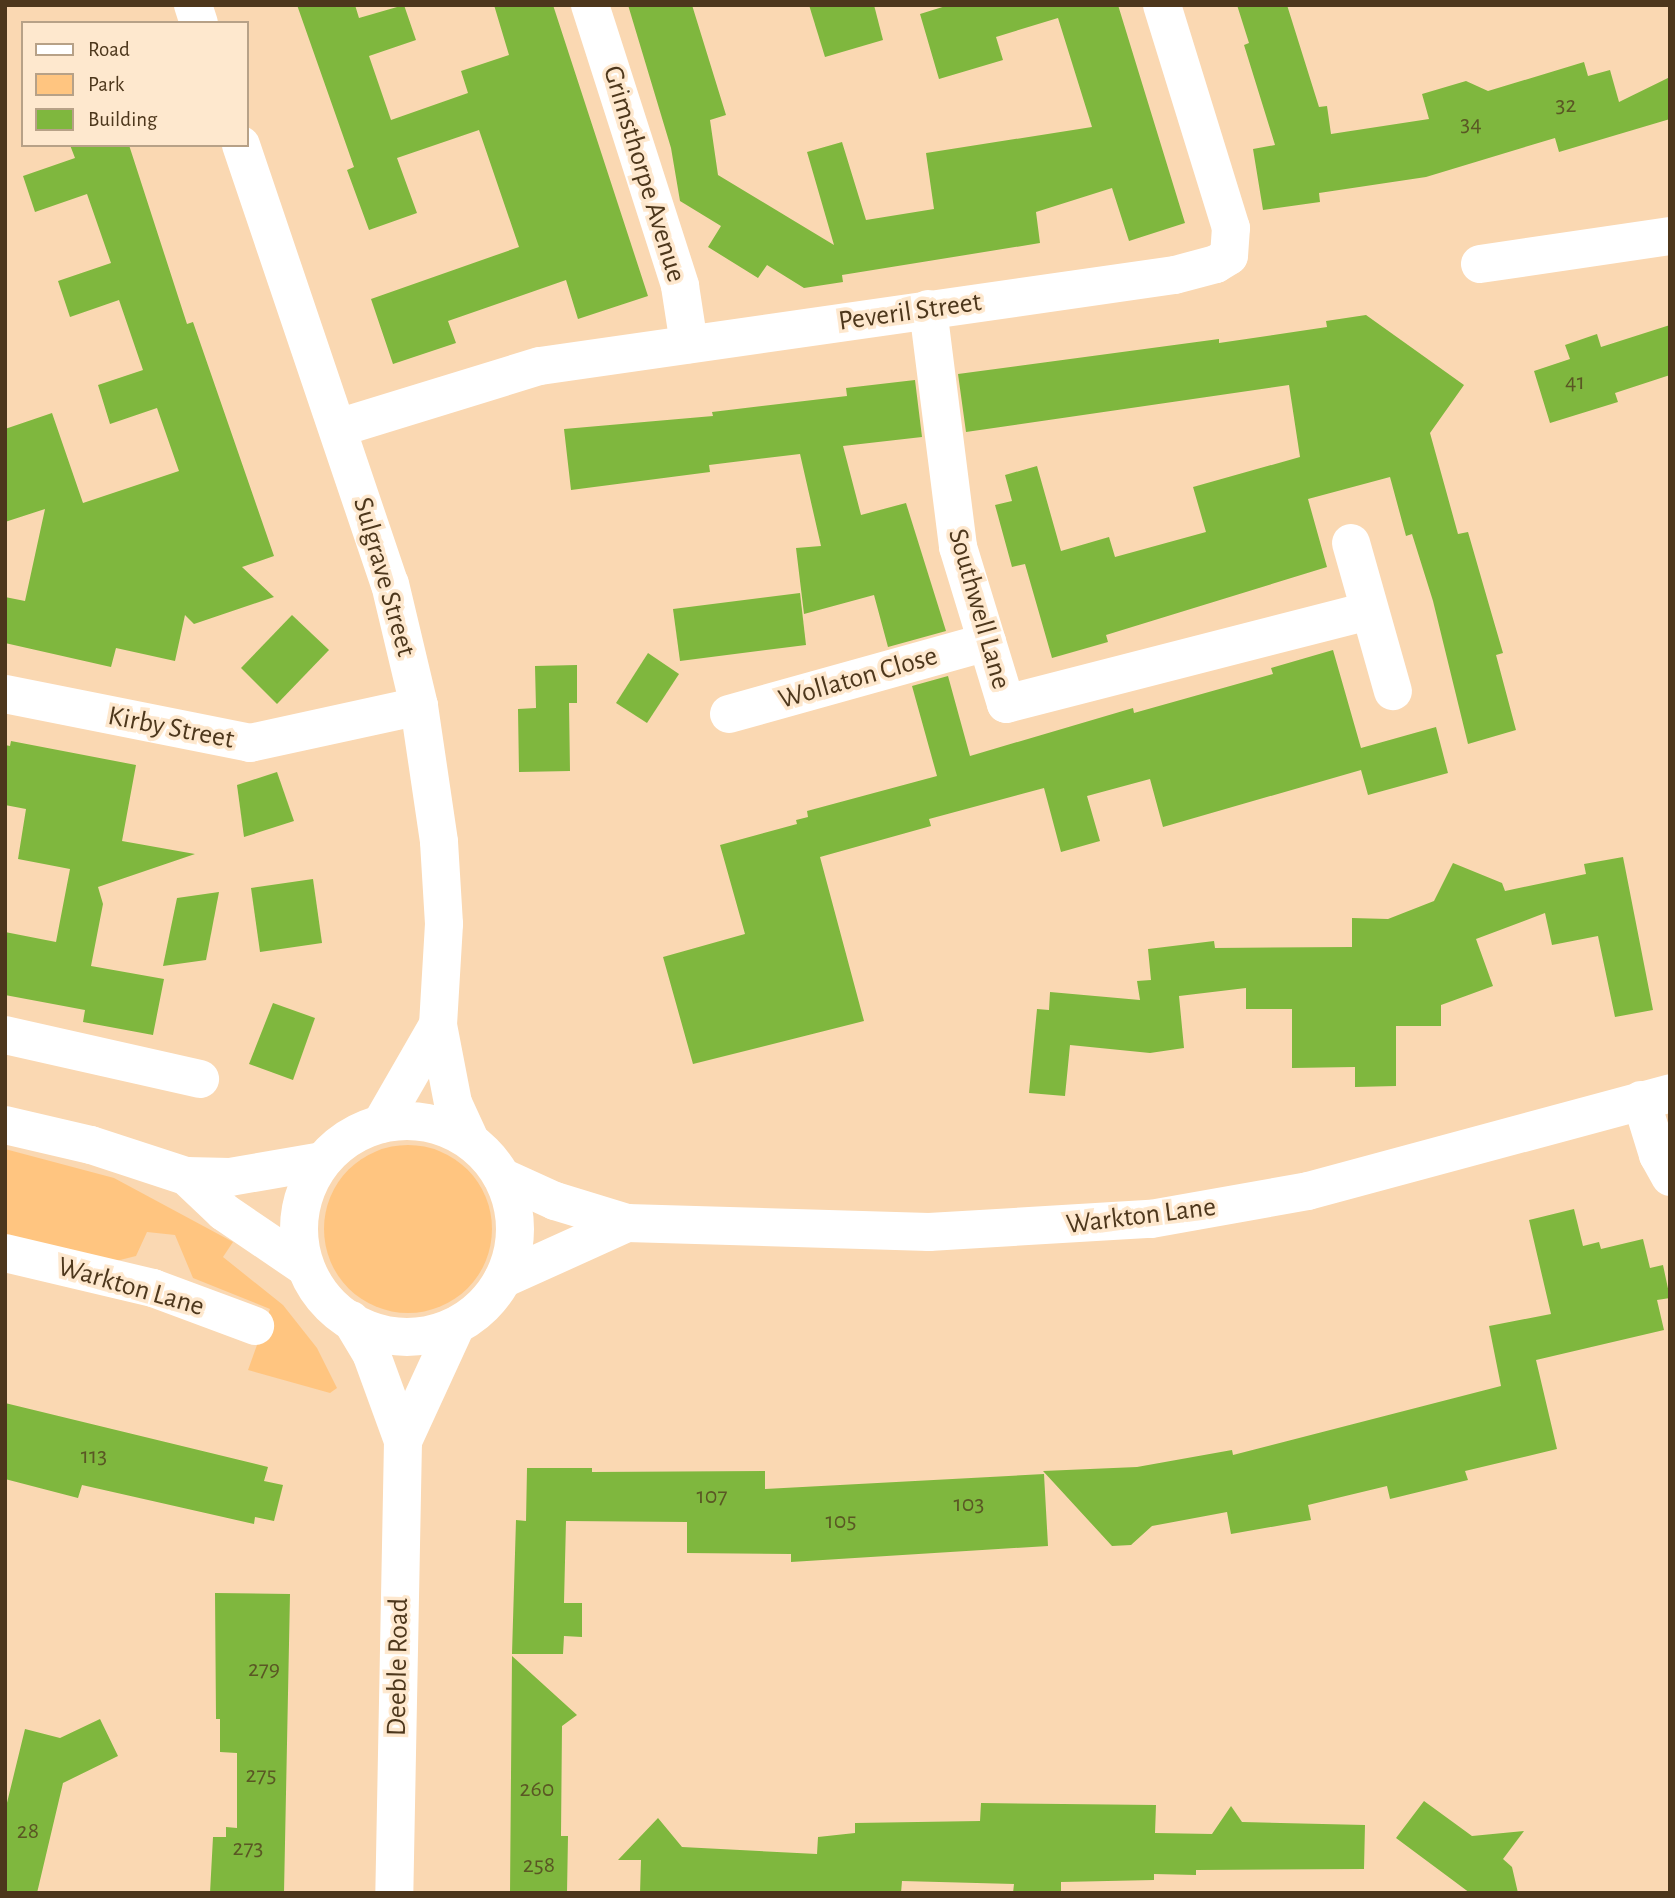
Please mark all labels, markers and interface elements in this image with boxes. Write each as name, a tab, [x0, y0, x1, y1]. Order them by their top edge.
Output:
legend	[21, 21, 248, 147]
text: Road	[88, 39, 130, 60]
street label: Grimsthorpe Avenue	[595, 62, 693, 286]
text: Park	[88, 74, 124, 95]
house number: 32	[1556, 92, 1576, 120]
text: Building	[88, 109, 157, 130]
house number: 34	[1460, 111, 1482, 139]
street label: Peveril Street	[836, 285, 984, 339]
house number: 41	[1565, 369, 1585, 397]
street label: Sulgrave Street	[345, 493, 423, 661]
street label: Southwell Lane	[940, 525, 1018, 693]
street label: Wollaton Close	[775, 639, 941, 717]
street label: Kirby Street	[105, 699, 237, 757]
street label: Warkton Lane	[1064, 1190, 1218, 1242]
street label: Warkton Lane	[54, 1250, 208, 1324]
house number: 113	[81, 1443, 107, 1471]
house number: 107	[697, 1483, 727, 1511]
house number: 103	[954, 1491, 984, 1519]
house number: 105	[826, 1508, 856, 1536]
street label: Deeble Road	[380, 1598, 416, 1736]
house number: 279	[248, 1656, 280, 1684]
house number: 275	[246, 1762, 276, 1790]
house number: 260	[520, 1776, 554, 1804]
house number: 28	[17, 1818, 39, 1846]
house number: 273	[233, 1835, 263, 1863]
house number: 258	[523, 1852, 555, 1880]

